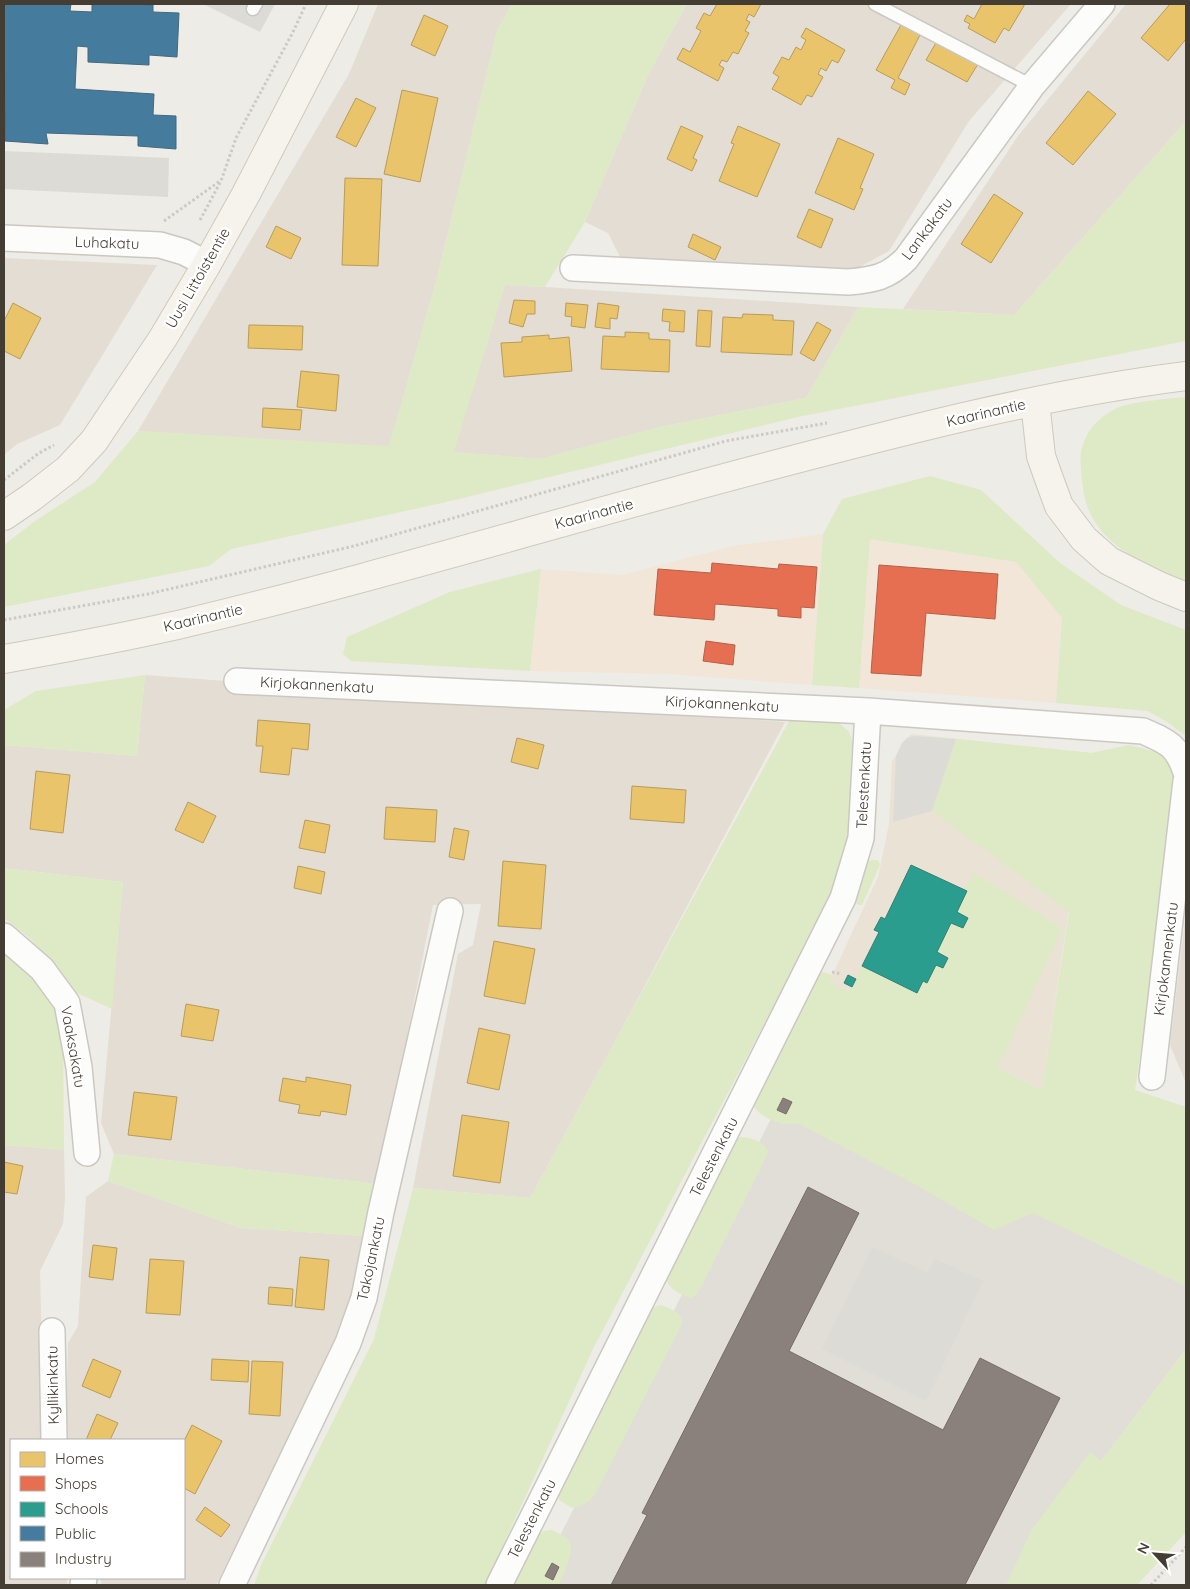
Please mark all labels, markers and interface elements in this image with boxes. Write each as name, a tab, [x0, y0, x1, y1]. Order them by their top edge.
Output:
street label: Lankakatu	[897, 194, 956, 264]
street label: Uusi Littoistentie	[161, 224, 234, 331]
street label: Luhakatu	[74, 232, 140, 253]
street label: Kaarinantie	[944, 394, 1027, 431]
street label: Kaarinantie	[552, 494, 635, 533]
street label: Kaarinantie	[161, 599, 244, 636]
street label: Kirjokannenkatu	[259, 672, 375, 697]
street label: Kirjokannenkatu	[664, 691, 780, 716]
street label: Telestenkatu	[852, 741, 875, 829]
street label: Kirjokannenkatu	[1149, 901, 1182, 1017]
street label: Vaaksakatu	[57, 1004, 90, 1089]
street label: Telestenkatu	[685, 1114, 742, 1200]
street label: Takojankatu	[352, 1215, 389, 1303]
street label: Kyllikinkatu	[42, 1345, 63, 1425]
legend	[10, 1439, 185, 1579]
text: Homes	[55, 1449, 104, 1468]
text: Shops	[55, 1474, 97, 1493]
street label: Telestenkatu	[503, 1476, 560, 1562]
text: Schools	[55, 1499, 108, 1518]
text: Public	[55, 1524, 96, 1543]
north arrow	[1130, 1529, 1180, 1579]
text: N	[1133, 1540, 1154, 1557]
text: Industry	[55, 1549, 112, 1568]

